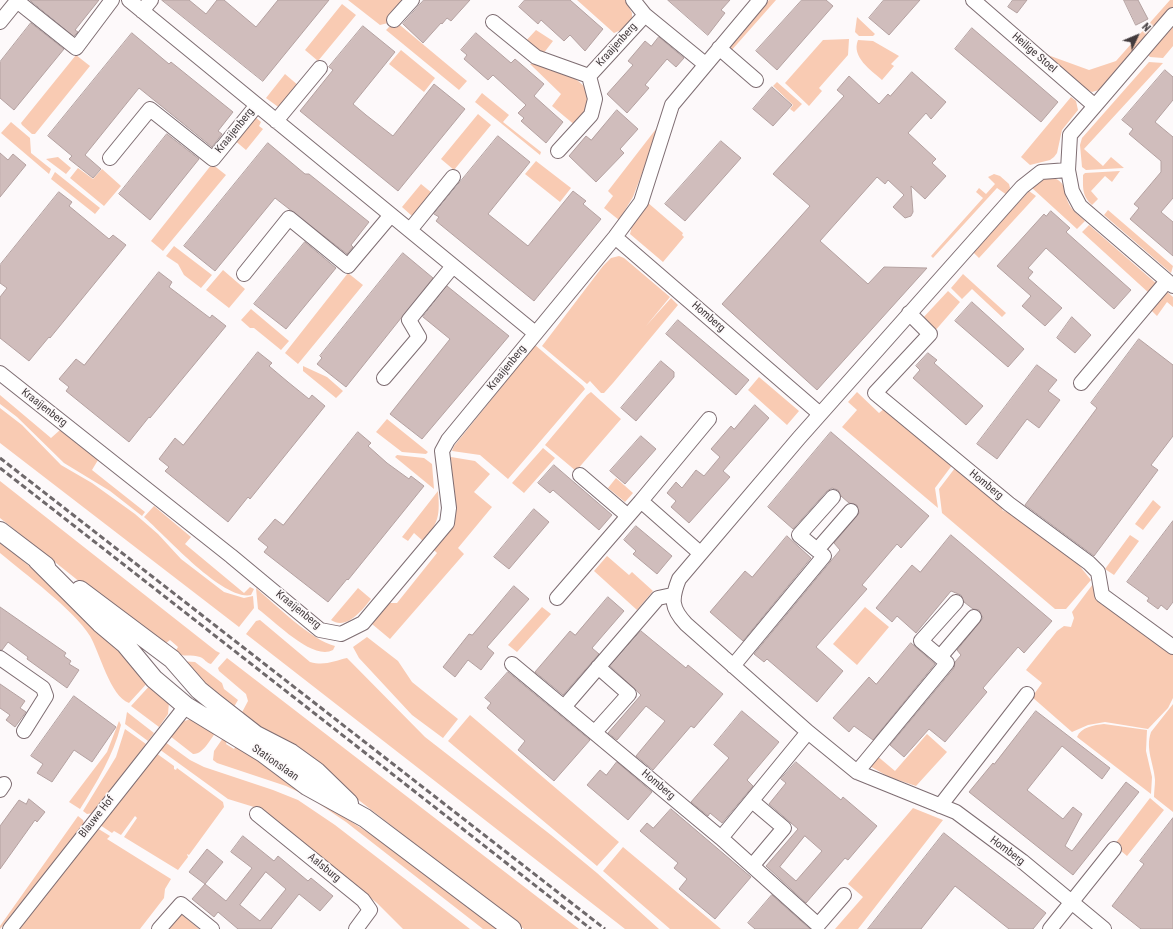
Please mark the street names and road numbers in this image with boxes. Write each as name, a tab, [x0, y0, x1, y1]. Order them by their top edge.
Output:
street label: Kraaijenberg	[594, 20, 640, 70]
street label: Heilige Stoel	[1009, 30, 1059, 76]
street label: Kraaijenberg	[213, 106, 257, 156]
street label: Homberg	[689, 299, 727, 335]
street label: Kraaijenberg	[485, 343, 529, 393]
street label: Kraaijenberg	[19, 386, 69, 430]
street label: Homberg	[966, 467, 1006, 503]
street label: Kraaijenberg	[273, 588, 323, 632]
street label: Stationslaan	[249, 742, 301, 784]
street label: Homberg	[638, 767, 678, 803]
street label: Blauwe Hof	[76, 793, 118, 841]
street label: Homberg	[987, 834, 1027, 868]
street label: Aalsburg	[305, 851, 343, 885]

